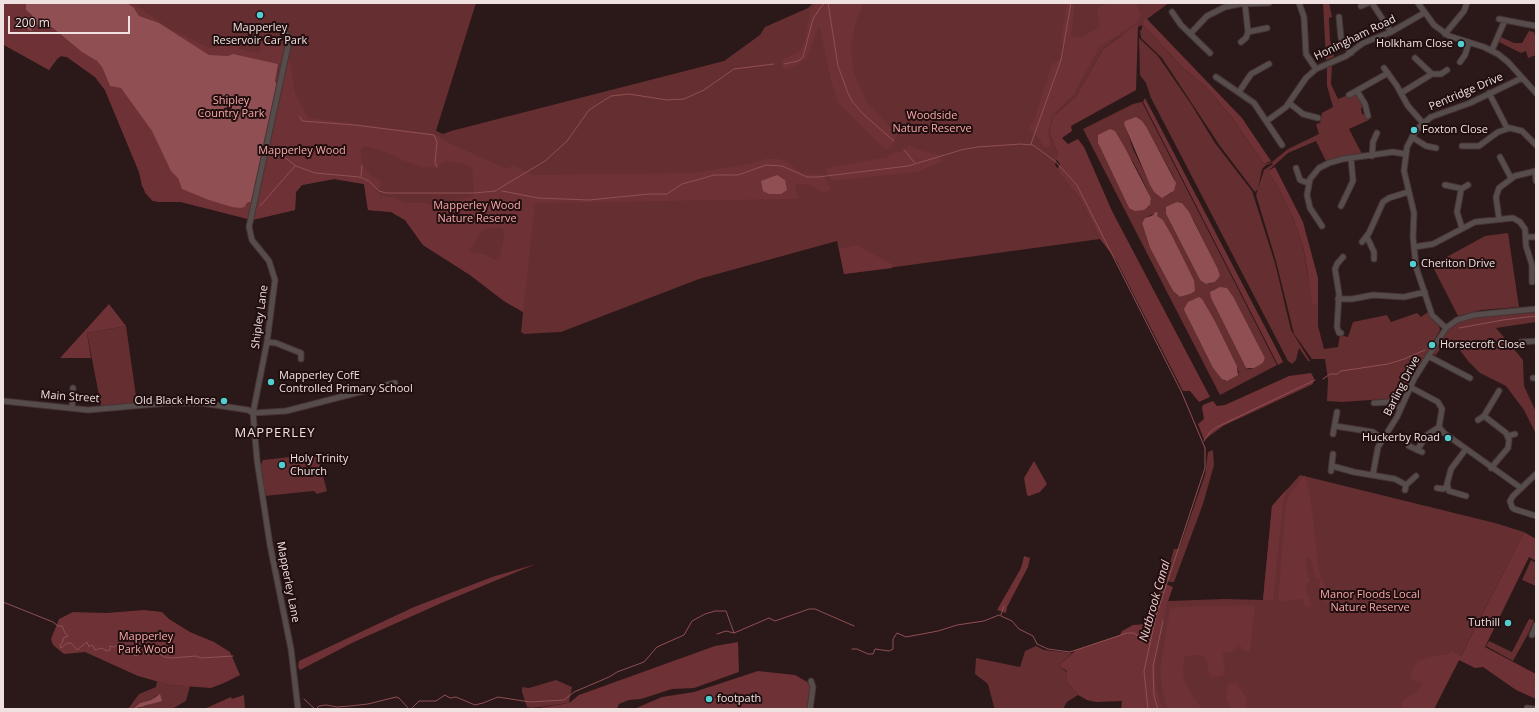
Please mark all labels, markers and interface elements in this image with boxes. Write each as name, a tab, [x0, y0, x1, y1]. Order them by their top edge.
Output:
scale bar	[10, 8, 132, 34]
marker: Mapperley Reservoir Car Park	[255, 10, 265, 20]
street label: Honingham Road	[1312, 13, 1398, 63]
text: 200 m	[15, 14, 50, 31]
place label: Mapperley Reservoir Car Park	[213, 21, 307, 47]
place label: Holkham Close	[1376, 37, 1453, 51]
marker: Holkham Close	[1456, 39, 1466, 49]
street label: Pentridge Drive	[1427, 70, 1505, 114]
park label: Shipley Country Park	[198, 94, 264, 120]
park label: Woodside Nature Reserve	[892, 109, 972, 135]
place label: Foxton Close	[1422, 123, 1488, 137]
marker: Foxton Close	[1409, 125, 1419, 135]
park label: Mapperley Wood	[258, 144, 346, 158]
park label: Mapperley Wood Nature Reserve	[433, 199, 521, 225]
place label: Cheriton Drive	[1421, 257, 1495, 271]
marker: Cheriton Drive	[1408, 259, 1418, 269]
street label: Shipley Lane	[249, 284, 271, 350]
place label: Horsecroft Close	[1440, 338, 1525, 352]
marker: Horsecroft Close	[1427, 340, 1437, 350]
street label: Barling Drive	[1381, 354, 1423, 418]
place label: Mapperley CofE Controlled Primary School	[279, 369, 413, 395]
marker: Mapperley CofE Controlled Primary School	[266, 377, 276, 387]
street label: Main Street	[40, 388, 100, 406]
place label: Old Black Horse	[135, 394, 216, 408]
marker: Old Black Horse	[219, 396, 229, 406]
district label: MAPPERLEY	[234, 425, 316, 441]
place label: Huckerby Road	[1362, 431, 1440, 445]
marker: Huckerby Road	[1443, 433, 1453, 443]
place label: Holy Trinity Church	[290, 452, 348, 478]
marker: Holy Trinity Church	[277, 460, 287, 470]
street label: Mapperley Lane	[274, 540, 302, 624]
water label: Nutbrook Canal	[1136, 559, 1174, 643]
park label: Manor Floods Local Nature Reserve	[1320, 588, 1420, 614]
place label: Tuthill	[1468, 616, 1500, 630]
marker: Tuthill	[1503, 618, 1513, 628]
park label: Mapperley Park Wood	[118, 630, 174, 656]
place label: footpath	[717, 692, 761, 706]
marker: footpath	[704, 694, 714, 704]

